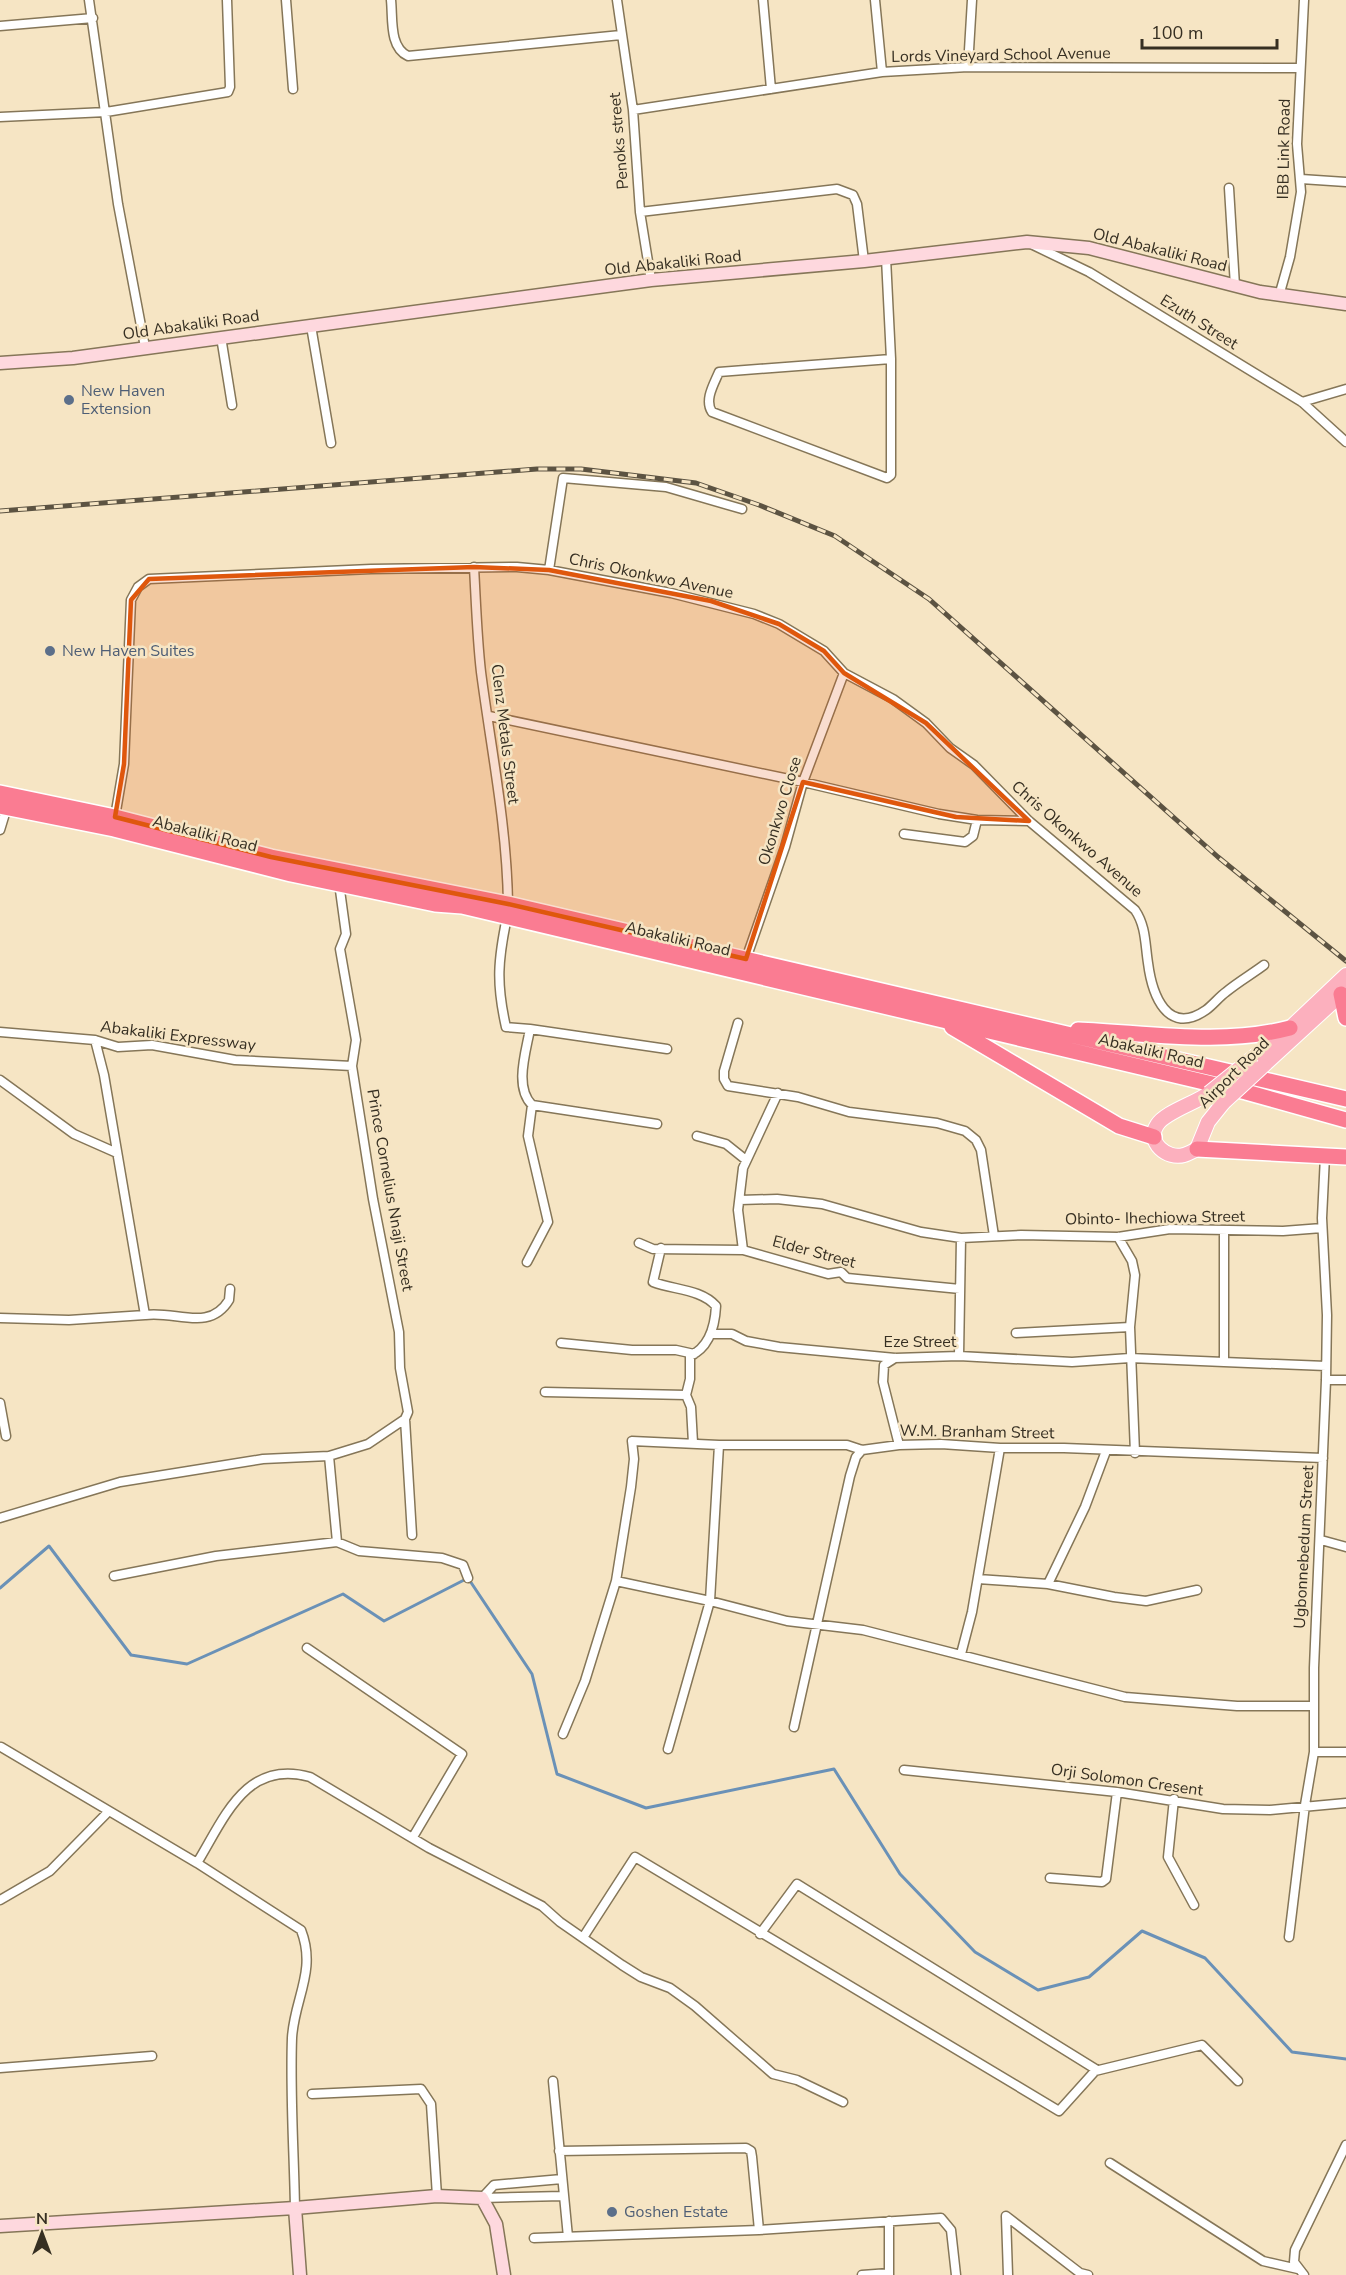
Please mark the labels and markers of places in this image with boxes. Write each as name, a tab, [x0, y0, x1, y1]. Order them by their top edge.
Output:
place label: New Haven Extension	[81, 380, 165, 420]
marker: New Haven Extension	[62, 393, 76, 407]
place label: New Haven Suites	[62, 640, 194, 662]
marker: New Haven Suites	[43, 644, 57, 658]
place label: Goshen Estate	[624, 2201, 728, 2223]
marker: Goshen Estate	[605, 2205, 619, 2219]

